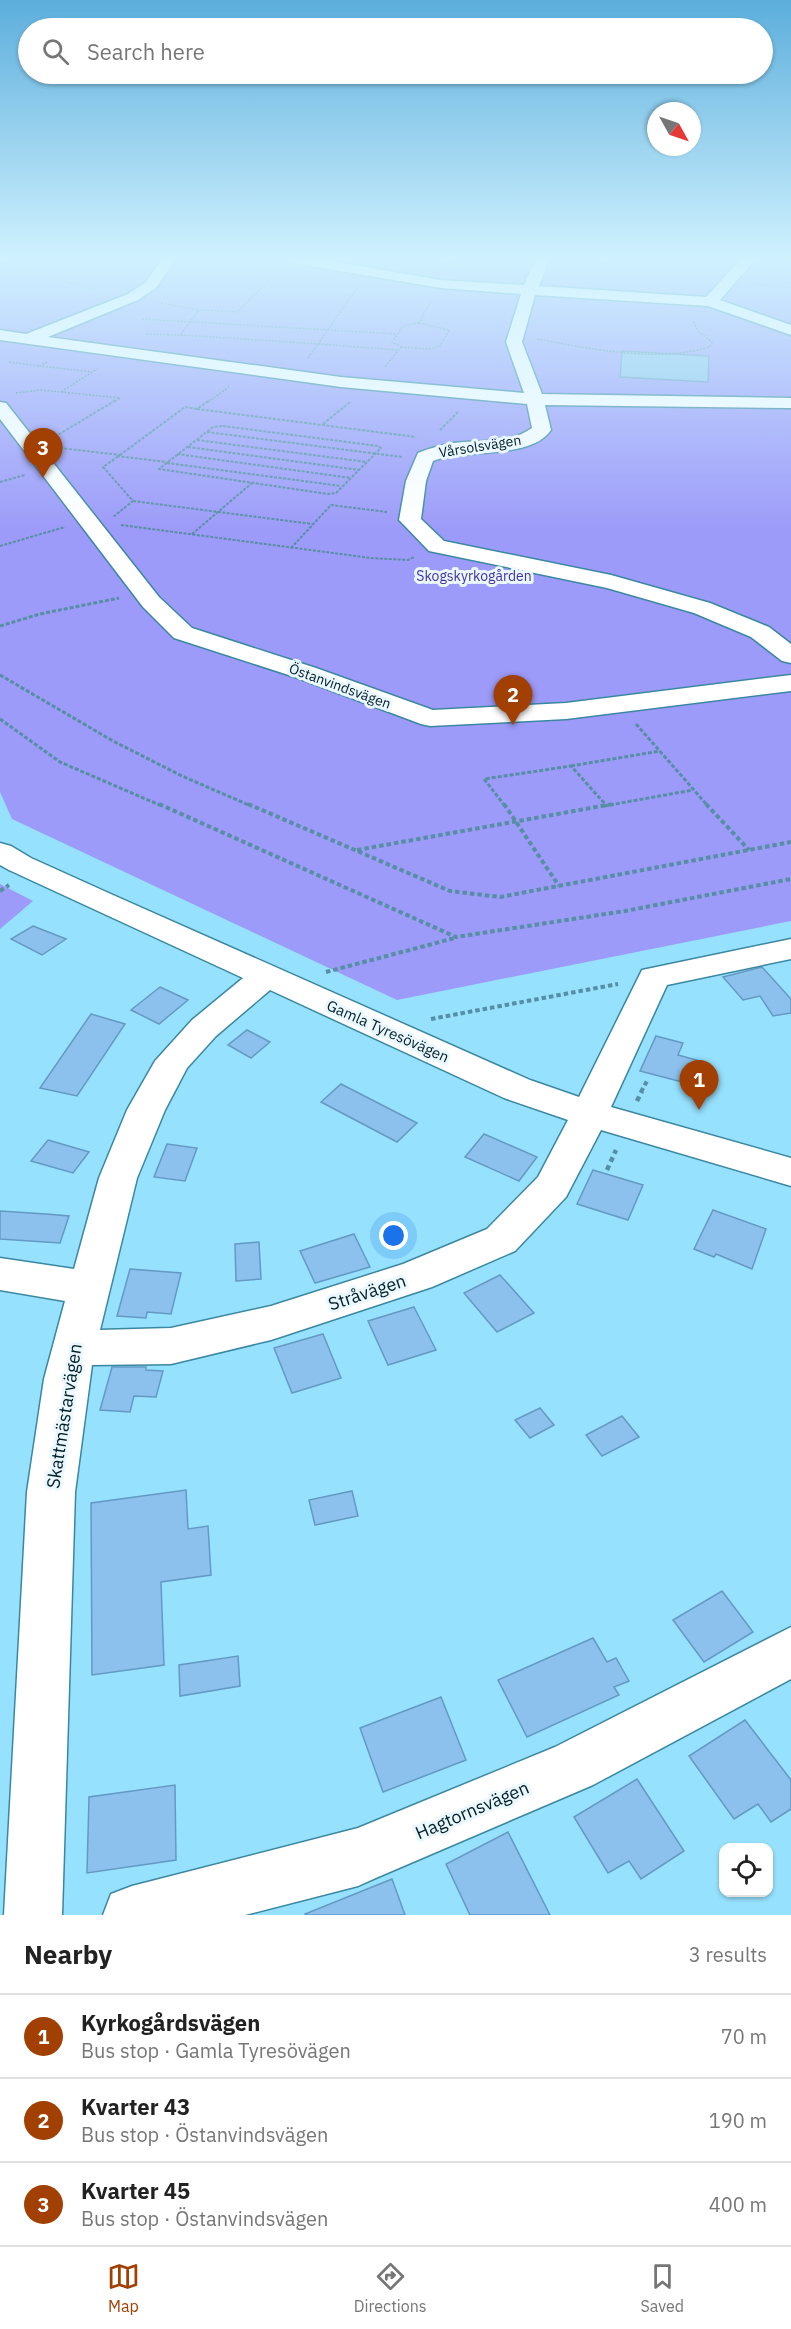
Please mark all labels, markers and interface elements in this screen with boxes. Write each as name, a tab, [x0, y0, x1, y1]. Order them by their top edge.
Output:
search box	[18, 18, 773, 84]
icon: search	[39, 35, 72, 68]
text: Search here	[87, 37, 205, 66]
north arrow	[647, 102, 701, 156]
pin: 3	[24, 428, 63, 478]
street label: Vårsolsvägen	[438, 431, 522, 461]
park label: Skogskyrkogården	[416, 567, 532, 585]
street label: Östanvindsvägen	[287, 659, 393, 713]
pin: 2	[494, 676, 532, 725]
street label: Gamla Tyresövägen	[324, 996, 452, 1066]
pin: 1	[680, 1060, 718, 1110]
your location	[379, 1221, 408, 1250]
street label: Stråvägen	[325, 1269, 409, 1315]
street label: Skattmästarvägen	[41, 1342, 87, 1490]
street label: Hagtornsvägen	[412, 1776, 532, 1844]
map controls	[719, 1843, 773, 1897]
button: locate	[719, 1843, 773, 1897]
text: Nearby	[24, 1937, 112, 1971]
text: 3 results	[689, 1941, 767, 1968]
text: Kyrkogårdsvägen	[81, 2008, 260, 2037]
text: 1	[38, 2023, 50, 2050]
text: 70 m	[721, 2023, 767, 2050]
text: Bus stop · Gamla Tyresövägen	[81, 2037, 351, 2064]
text: Kvarter 43	[81, 2092, 190, 2121]
text: 2	[38, 2107, 50, 2134]
text: 190 m	[709, 2107, 767, 2134]
text: Bus stop · Östanvindsvägen	[81, 2121, 328, 2148]
text: Kvarter 45	[81, 2176, 190, 2205]
text: 3	[38, 2191, 50, 2218]
text: 400 m	[709, 2191, 767, 2218]
text: Bus stop · Östanvindsvägen	[81, 2205, 328, 2232]
tab: Map	[107, 2260, 140, 2316]
tab: Directions	[354, 2260, 427, 2316]
tab: Saved	[641, 2260, 684, 2316]

